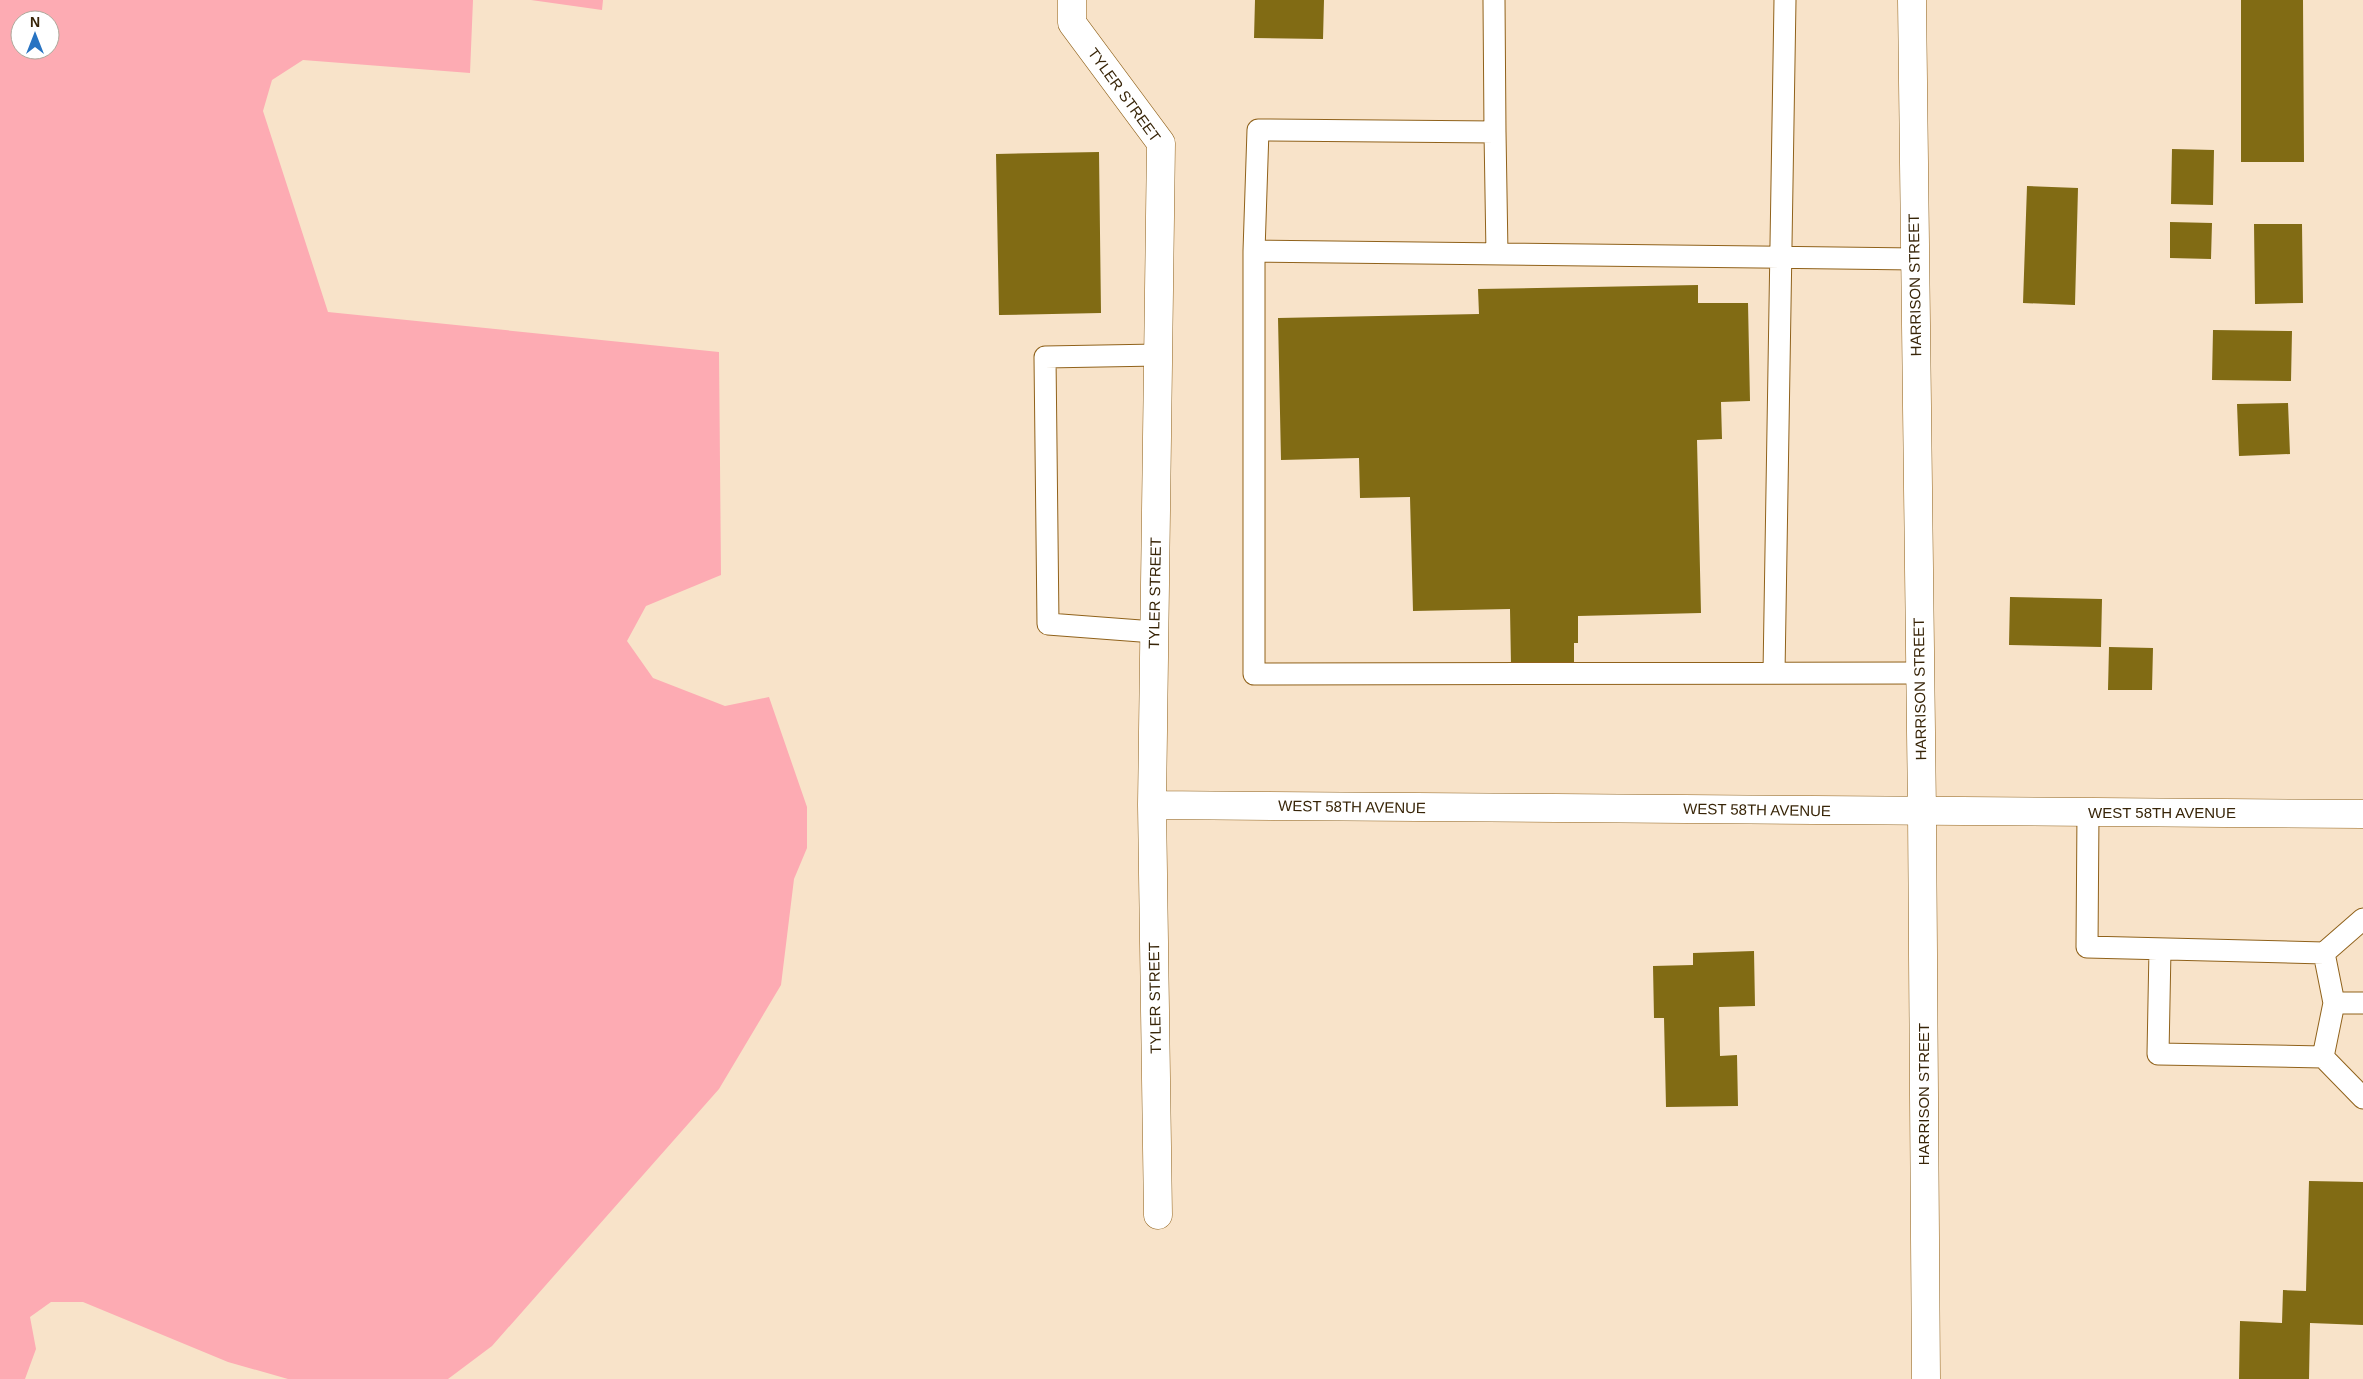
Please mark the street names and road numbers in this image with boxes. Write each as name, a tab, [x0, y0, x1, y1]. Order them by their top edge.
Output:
street label: TYLER STREET	[1085, 45, 1164, 145]
street label: HARRISON STREET	[1905, 214, 1924, 356]
street label: TYLER STREET	[1145, 537, 1164, 649]
street label: HARRISON STREET	[1910, 618, 1929, 760]
street label: WEST 58TH AVENUE	[1278, 797, 1426, 816]
street label: WEST 58TH AVENUE	[1683, 800, 1831, 819]
street label: WEST 58TH AVENUE	[2088, 804, 2236, 821]
street label: TYLER STREET	[1145, 942, 1164, 1054]
street label: HARRISON STREET	[1915, 1023, 1932, 1165]

